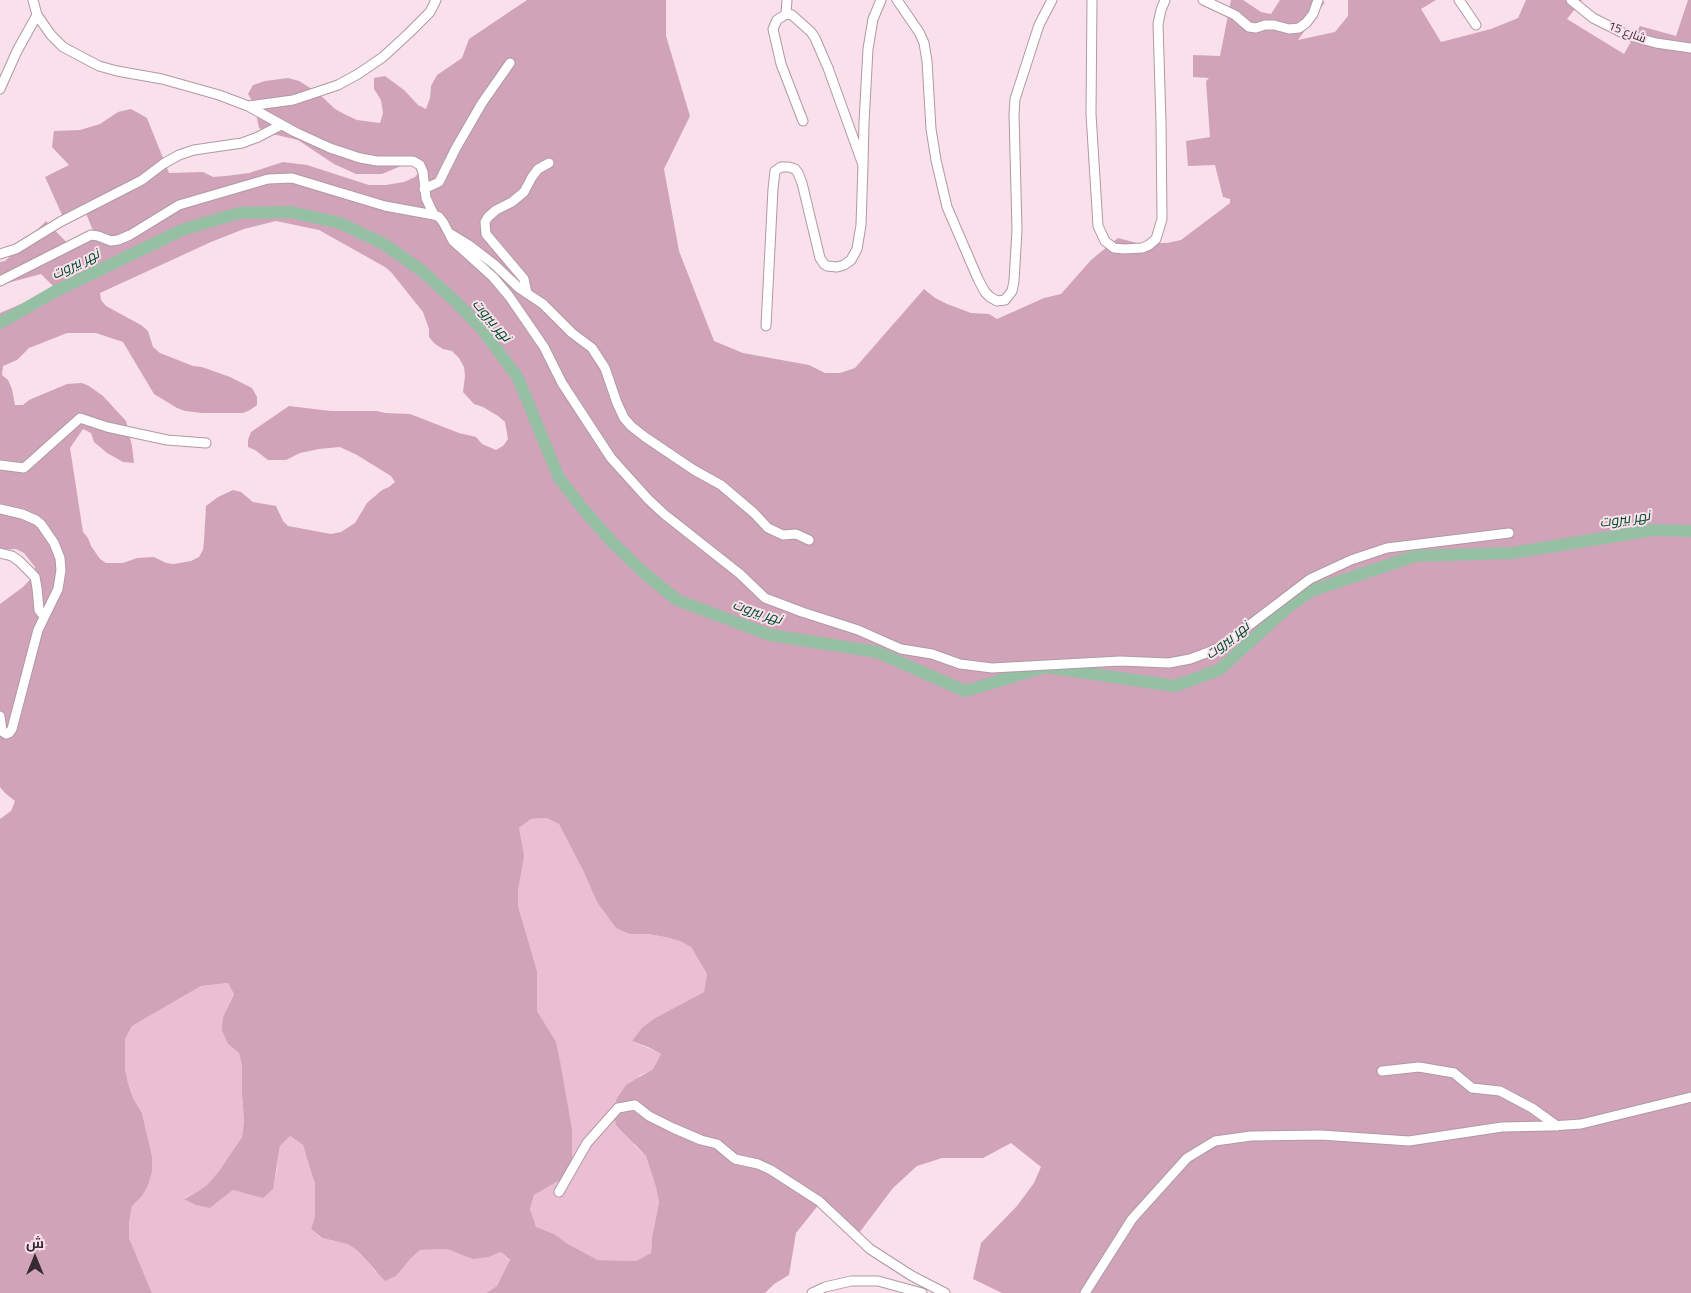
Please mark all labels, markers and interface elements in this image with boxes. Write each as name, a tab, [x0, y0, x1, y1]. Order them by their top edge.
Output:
street label: شارع 15	[1606, 19, 1648, 47]
water label: نهر بيروت	[49, 246, 103, 284]
water label: نهر بيروت	[468, 296, 514, 346]
water label: نهر بيروت	[1599, 508, 1651, 532]
water label: نهر بيروت	[730, 597, 784, 629]
water label: نهر بيروت	[1203, 619, 1253, 663]
text: ش	[26, 1232, 44, 1253]
north arrow	[10, 1233, 60, 1283]

